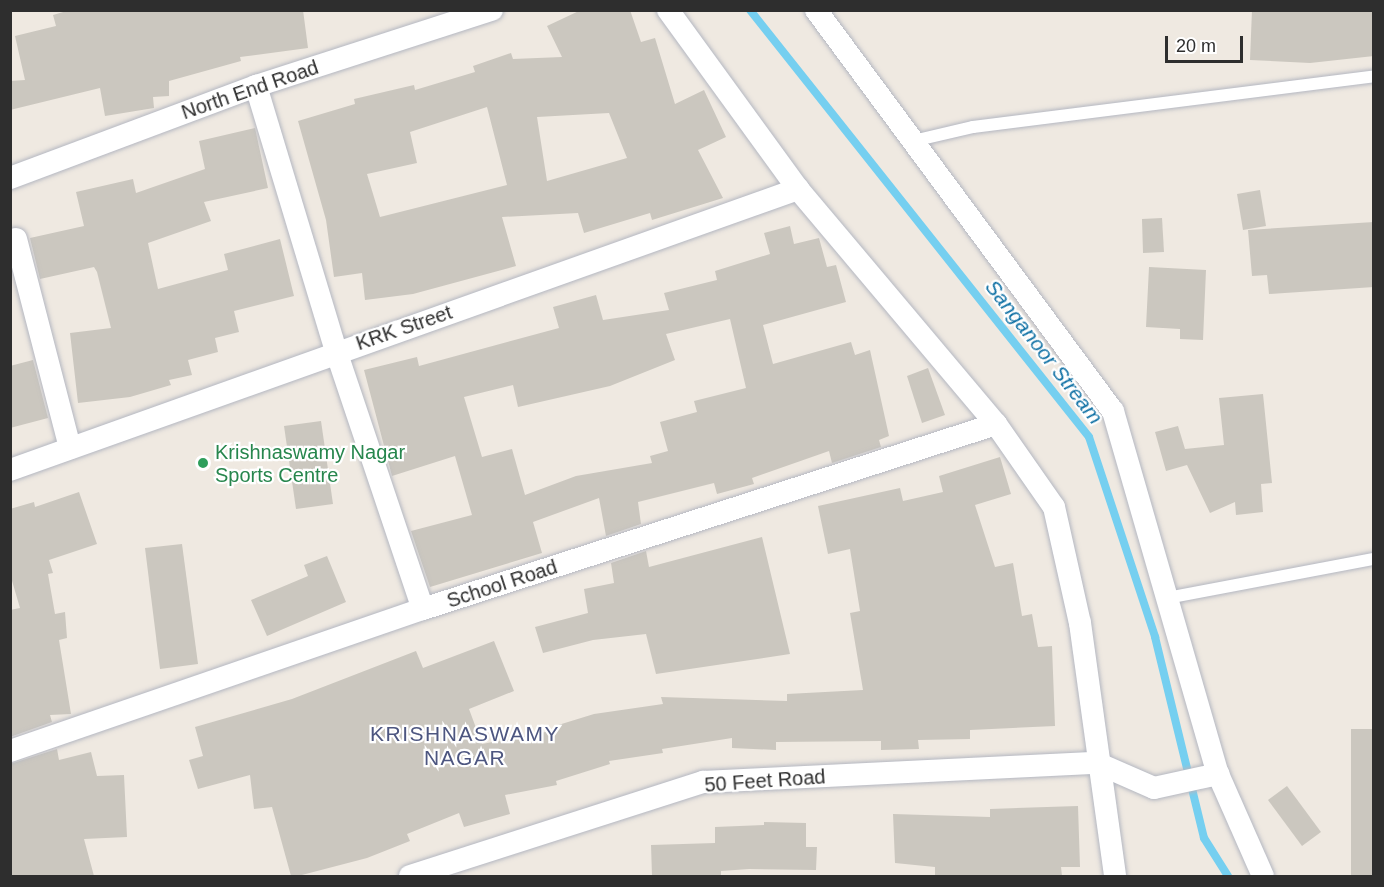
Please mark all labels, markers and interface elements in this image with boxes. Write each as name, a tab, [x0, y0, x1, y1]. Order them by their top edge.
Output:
scale bar	[1168, 24, 1246, 62]
text: 20 m	[1176, 36, 1216, 56]
street label: North End Road	[178, 55, 322, 125]
water label: Sanganoor Stream	[980, 275, 1108, 429]
street label: KRK Street	[353, 300, 455, 356]
place label: Krishnaswamy Nagar Sports Centre	[215, 440, 405, 487]
marker: Krishnaswamy Nagar Sports Centre	[196, 456, 210, 470]
street label: School Road	[444, 555, 560, 613]
district label: KRISHNASWAMY NAGAR	[370, 721, 560, 771]
street label: 50 Feet Road	[704, 765, 826, 797]

